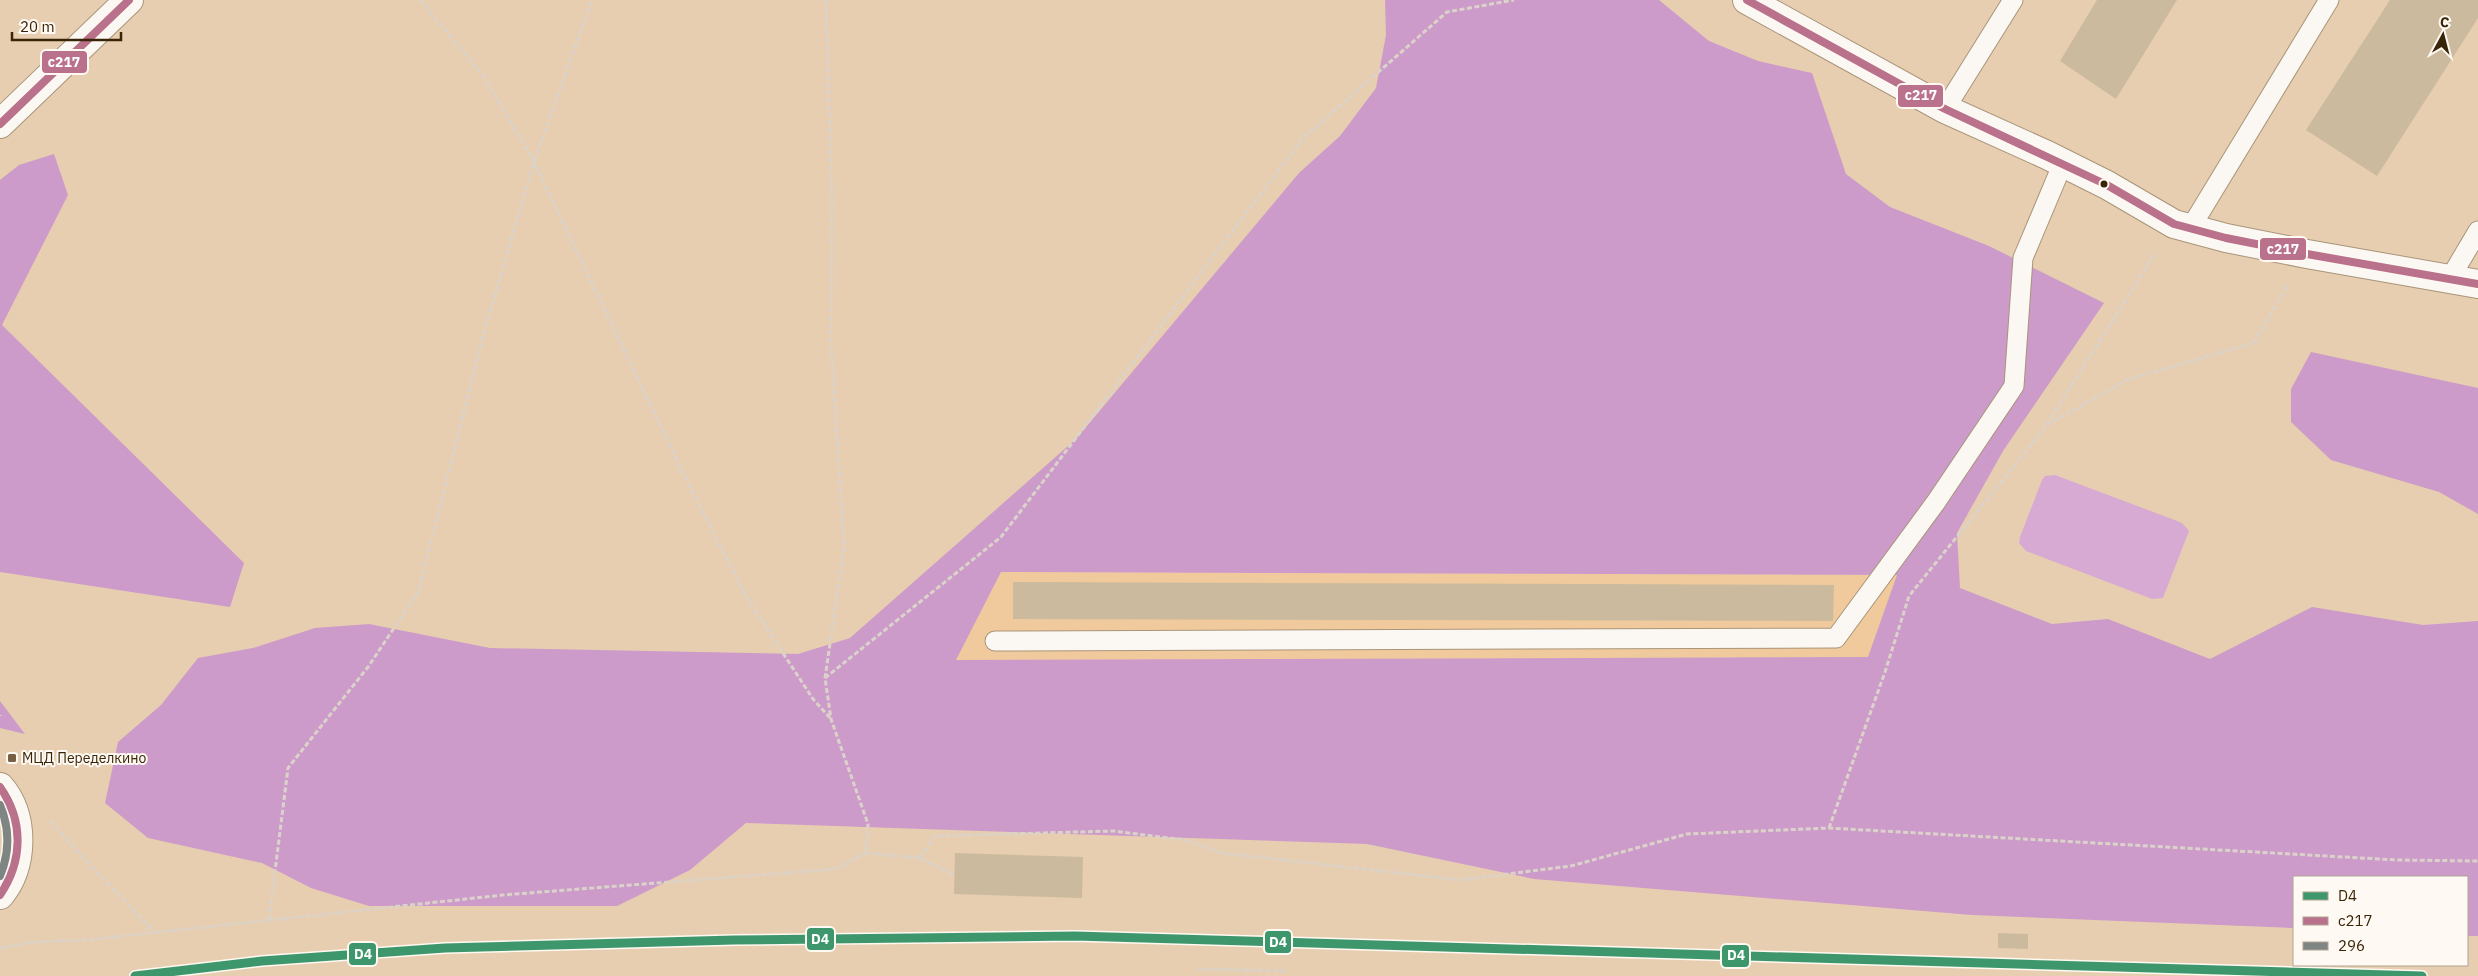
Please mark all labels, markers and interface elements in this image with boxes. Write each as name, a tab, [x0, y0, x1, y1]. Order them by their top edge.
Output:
scale bar	[12, 10, 121, 42]
north arrow	[2418, 10, 2468, 60]
text: С	[2439, 13, 2450, 32]
text: 20 m	[20, 17, 55, 36]
line badge: с217	[41, 50, 88, 74]
text: с217	[48, 53, 80, 71]
line badge: с217	[1897, 84, 1944, 108]
text: с217	[1905, 86, 1937, 104]
unlabelled marker	[2099, 179, 2109, 189]
line badge: с217	[2259, 237, 2307, 261]
text: с217	[2267, 240, 2299, 258]
place label: МЦД Переделкино	[22, 749, 146, 767]
marker: МЦД Переделкино	[6, 752, 18, 764]
legend	[2293, 876, 2468, 966]
text: D4	[2338, 886, 2357, 905]
text: с217	[2338, 911, 2373, 930]
line badge: D4	[806, 927, 835, 951]
text: D4	[811, 930, 829, 948]
line badge: D4	[1264, 930, 1292, 954]
text: D4	[1269, 933, 1287, 951]
text: 296	[2338, 936, 2365, 955]
line badge: D4	[348, 942, 377, 966]
line badge: D4	[1721, 944, 1750, 968]
text: D4	[354, 945, 372, 963]
text: D4	[1727, 946, 1745, 964]

